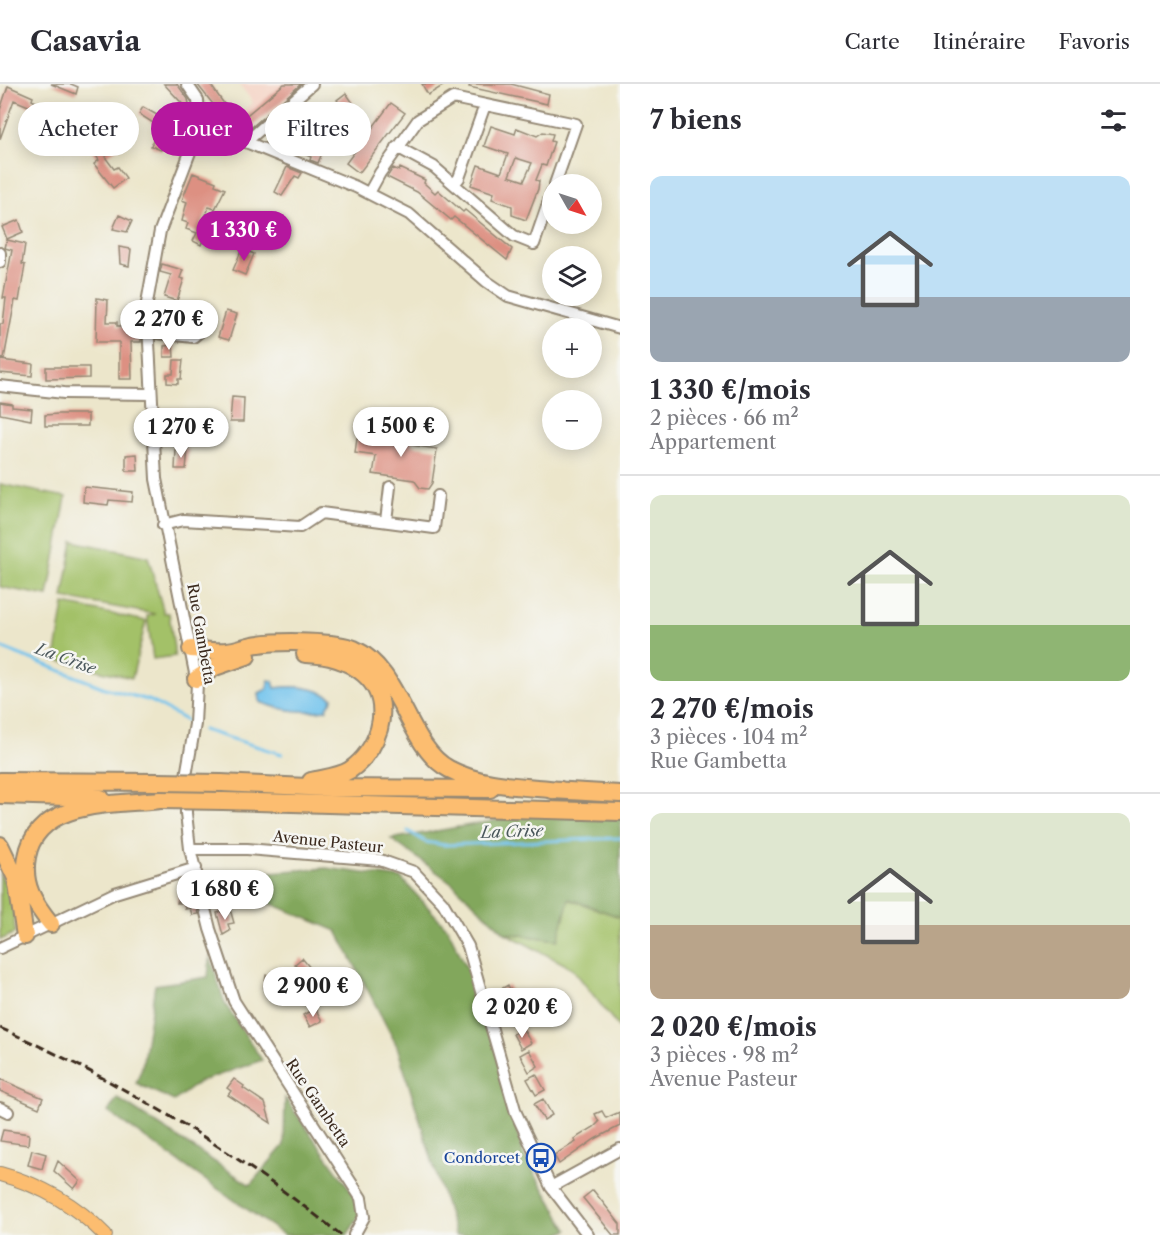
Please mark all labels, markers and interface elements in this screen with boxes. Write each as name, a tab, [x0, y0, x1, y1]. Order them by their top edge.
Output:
text: Casavia	[30, 24, 141, 58]
text: Carte	[844, 29, 900, 54]
text: Itinéraire	[933, 29, 1026, 54]
text: Favoris	[1059, 29, 1130, 54]
chip: Acheter	[18, 102, 139, 156]
chip: Louer	[151, 102, 253, 156]
chip: Filtres	[265, 102, 371, 156]
text: 7 biens	[650, 104, 742, 136]
icon: filters	[1097, 104, 1130, 137]
north arrow	[542, 174, 602, 234]
map controls	[542, 174, 602, 450]
pin: 1 330 €	[189, 211, 299, 262]
icon: home	[836, 215, 944, 323]
text: 1 330 €	[210, 218, 278, 242]
button: layers	[542, 246, 602, 306]
pin: 2 270 €	[114, 300, 224, 351]
text: 2 270 €	[134, 307, 204, 331]
button: +	[542, 318, 602, 378]
text: 1 330 €/mois	[650, 374, 811, 406]
button: −	[542, 390, 602, 450]
text: 2 pièces · 66 m²	[650, 406, 799, 430]
pin: 1 500 €	[346, 407, 456, 458]
pin: 1 270 €	[126, 408, 236, 459]
text: 1 500 €	[367, 414, 435, 438]
text: 1 270 €	[148, 415, 214, 439]
text: Appartement	[650, 430, 776, 454]
icon: home	[836, 534, 944, 642]
street label: Rue Gambetta	[183, 582, 220, 686]
water label: La Crise	[31, 637, 100, 679]
text: 2 270 €/mois	[650, 693, 814, 725]
text: 3 pièces · 104 m²	[650, 725, 807, 749]
text: Rue Gambetta	[650, 749, 787, 773]
water label: La Crise	[478, 820, 545, 842]
street label: Avenue Pasteur	[271, 826, 385, 857]
icon: home	[836, 852, 944, 960]
pin: 1 680 €	[170, 870, 280, 921]
text: 1 680 €	[191, 877, 259, 901]
pin: 2 900 €	[258, 967, 368, 1018]
text: 2 900 €	[277, 974, 349, 998]
pin: 2 020 €	[467, 988, 577, 1039]
text: 2 020 €	[486, 995, 558, 1019]
text: 2 020 €/mois	[650, 1011, 817, 1043]
text: 3 pièces · 98 m²	[650, 1043, 798, 1067]
street label: Rue Gambetta	[282, 1055, 355, 1151]
text: Avenue Pasteur	[650, 1067, 798, 1091]
bus stop icon: Condorcet	[525, 1142, 557, 1174]
place label: Condorcet	[444, 1148, 521, 1167]

